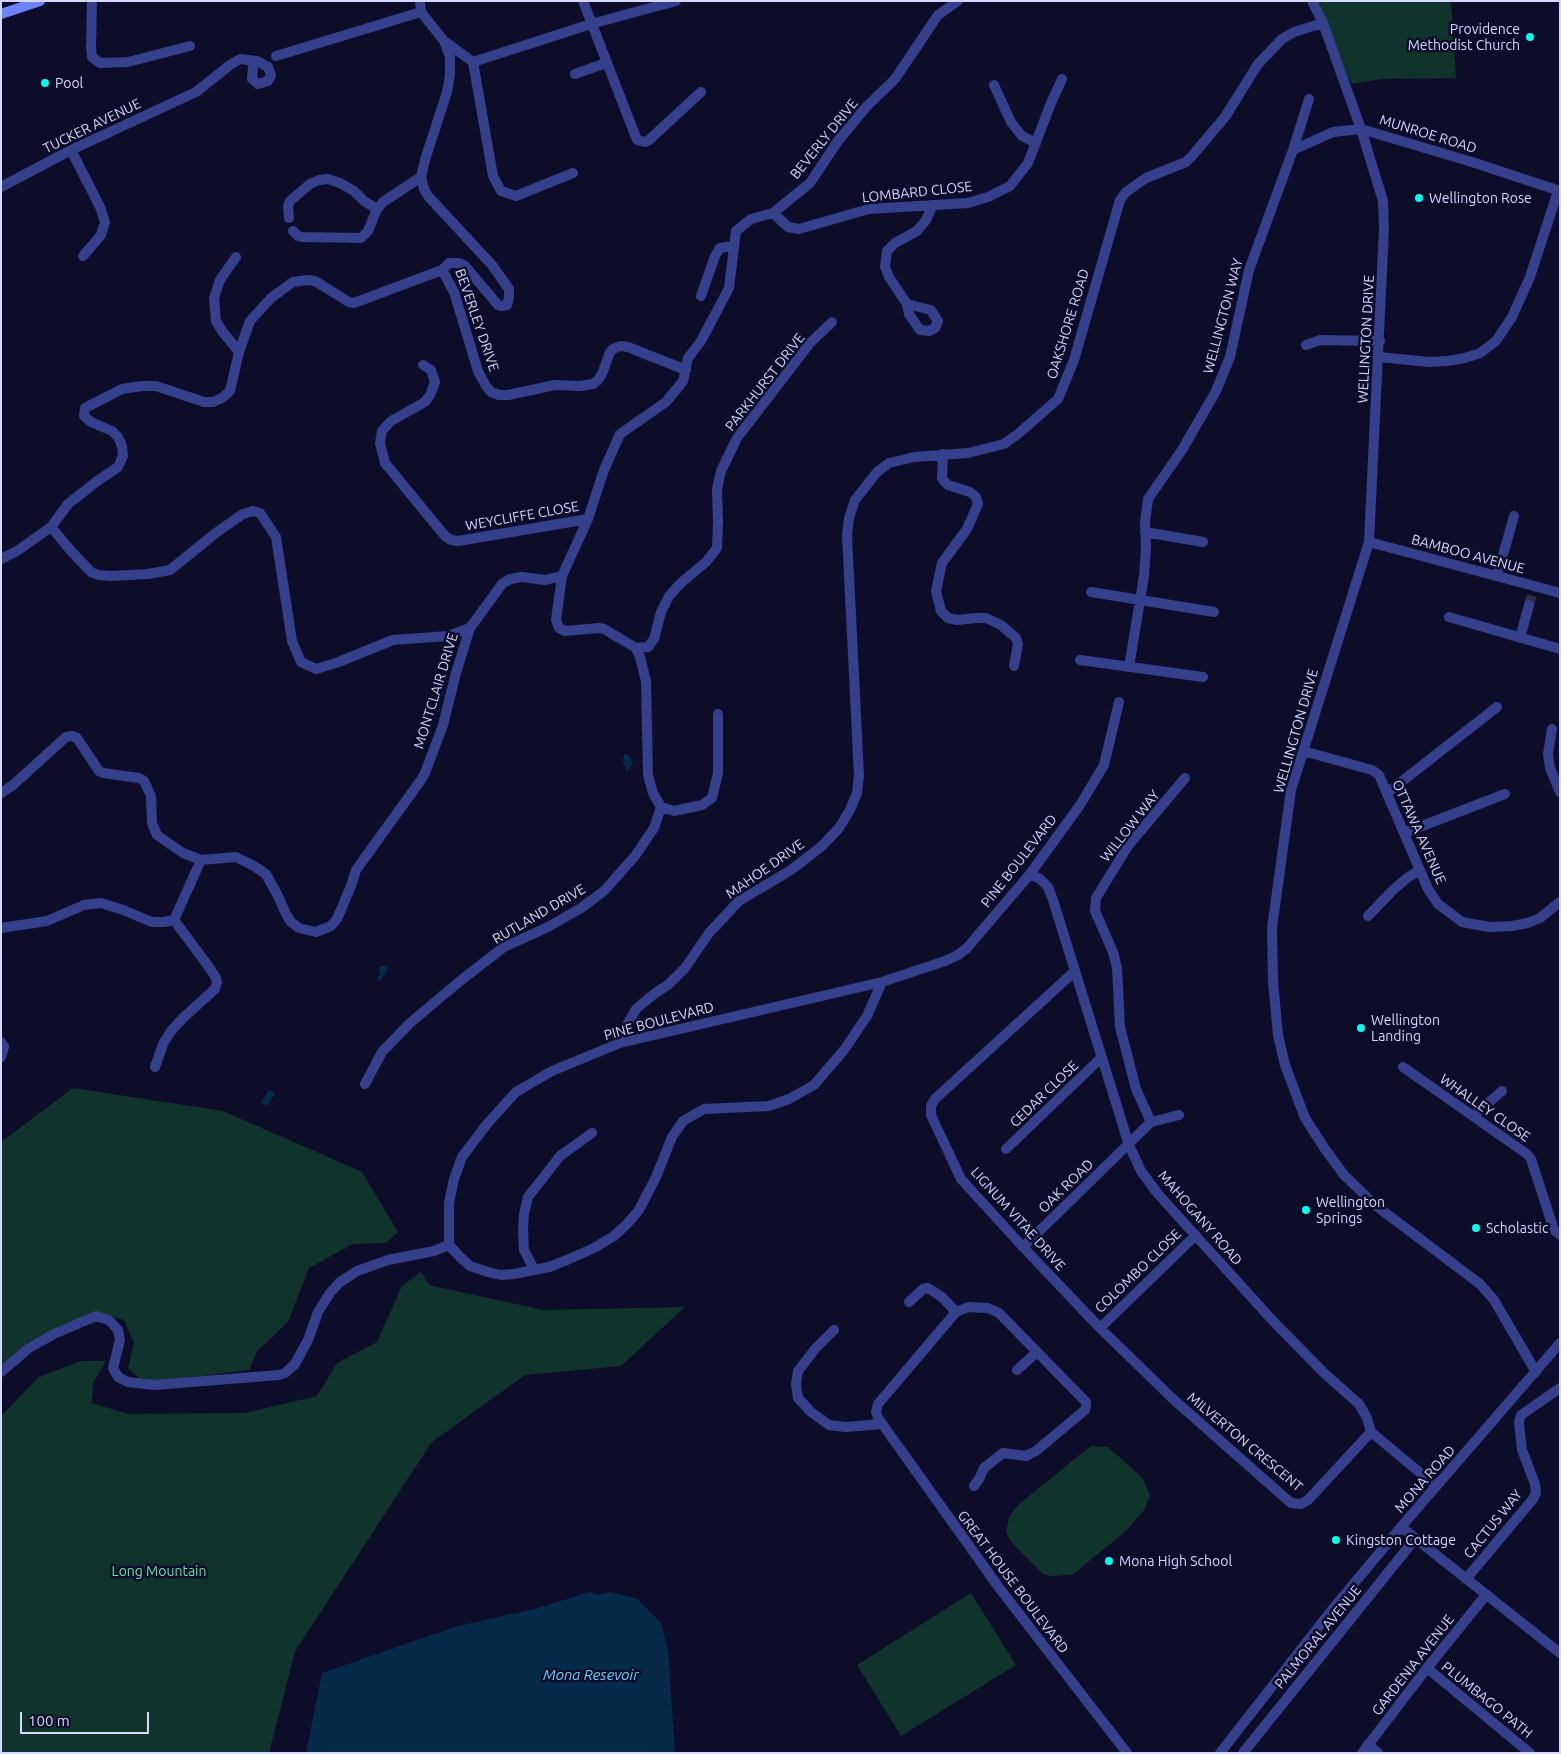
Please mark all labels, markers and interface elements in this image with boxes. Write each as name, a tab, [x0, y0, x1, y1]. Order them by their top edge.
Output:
place label: Providence Methodist Church	[1408, 21, 1520, 54]
marker: Providence Methodist Church	[1524, 31, 1536, 43]
place label: Pool	[55, 75, 83, 91]
marker: Pool	[39, 77, 51, 89]
street label: TUCKER AVENUE	[40, 95, 144, 157]
street label: BEVERLY DRIVE	[787, 96, 861, 182]
street label: MUNROE ROAD	[1377, 111, 1479, 157]
street label: LOMBARD CLOSE	[861, 178, 973, 206]
place label: Wellington Rose	[1429, 190, 1532, 206]
marker: Wellington Rose	[1413, 192, 1425, 204]
street label: WELLINGTON WAY	[1200, 257, 1246, 375]
street label: BEVERLEY DRIVE	[452, 266, 502, 374]
street label: OAKSHORE ROAD	[1043, 267, 1093, 381]
street label: WELLINGTON DRIVE	[1354, 274, 1378, 404]
street label: PARKHURST DRIVE	[722, 330, 808, 434]
street label: WEYCLIFFE CLOSE	[464, 498, 580, 534]
street label: BAMBOO AVENUE	[1410, 531, 1526, 577]
street label: MONTCLAIR DRIVE	[410, 631, 462, 751]
street label: WELLINGTON DRIVE	[1270, 667, 1322, 795]
street label: OTTAWA AVENUE	[1388, 777, 1450, 887]
street label: WILLOW WAY	[1097, 787, 1163, 865]
street label: PINE BOULEVARD	[978, 811, 1060, 911]
street label: MAHOE DRIVE	[723, 836, 807, 902]
street label: RUTLAND DRIVE	[489, 881, 589, 947]
street label: PINE BOULEVARD	[602, 998, 716, 1044]
place label: Wellington Landing	[1371, 1012, 1440, 1044]
marker: Wellington Landing	[1355, 1022, 1367, 1034]
street label: CEDAR CLOSE	[1006, 1057, 1082, 1131]
street label: WHALLEY CLOSE	[1437, 1071, 1533, 1145]
street label: OAK ROAD	[1035, 1156, 1097, 1216]
street label: LIGNUM VITAE DRIVE	[967, 1164, 1069, 1274]
street label: MAHOGANY ROAD	[1154, 1167, 1246, 1269]
place label: Wellington Springs	[1316, 1194, 1385, 1226]
marker: Wellington Springs	[1300, 1204, 1312, 1216]
place label: Scholastic	[1486, 1220, 1548, 1236]
marker: Scholastic	[1470, 1222, 1482, 1234]
street label: COLOMBO CLOSE	[1091, 1226, 1185, 1316]
street label: MILVERTON CRESCENT	[1184, 1389, 1306, 1495]
street label: MONA ROAD	[1391, 1442, 1459, 1516]
street label: CACTUS WAY	[1460, 1486, 1526, 1562]
street label: GREAT HOUSE BOULEVARD	[954, 1507, 1072, 1657]
place label: Kingston Cottage	[1346, 1532, 1456, 1548]
marker: Kingston Cottage	[1330, 1534, 1342, 1546]
place label: Mona High School	[1119, 1553, 1232, 1569]
marker: Mona High School	[1103, 1555, 1115, 1567]
park label: Long Mountain	[112, 1563, 206, 1579]
street label: PALMORAL AVENUE	[1271, 1582, 1365, 1692]
street label: GARDENIA AVENUE	[1368, 1611, 1458, 1719]
street label: PLUMBAGO PATH	[1438, 1658, 1536, 1742]
water label: Mona Resevoir	[543, 1666, 639, 1684]
scale bar	[22, 1702, 151, 1734]
text: 100 m	[28, 1712, 70, 1729]

